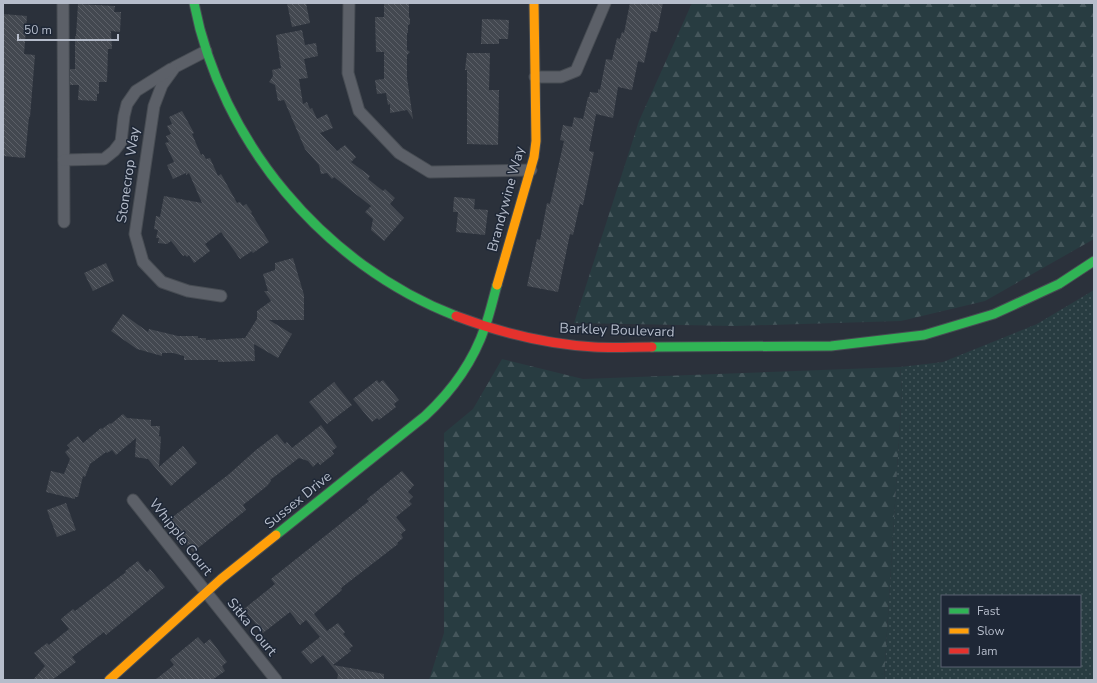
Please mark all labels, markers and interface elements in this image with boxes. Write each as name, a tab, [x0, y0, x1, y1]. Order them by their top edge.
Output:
scale bar	[18, 16, 118, 42]
text: 50 m	[24, 22, 52, 38]
street label: Stonecrop Way	[112, 125, 144, 224]
street label: Brandywine Way	[483, 143, 529, 254]
street label: Barkley Boulevard	[559, 318, 675, 342]
street label: Sussex Drive	[260, 467, 336, 533]
street label: Whipple Court	[145, 495, 217, 580]
street label: Sitka Court	[223, 594, 281, 660]
legend	[941, 595, 1081, 667]
text: Fast	[977, 603, 1000, 619]
text: Slow	[977, 623, 1005, 639]
text: Jam	[976, 643, 998, 659]

